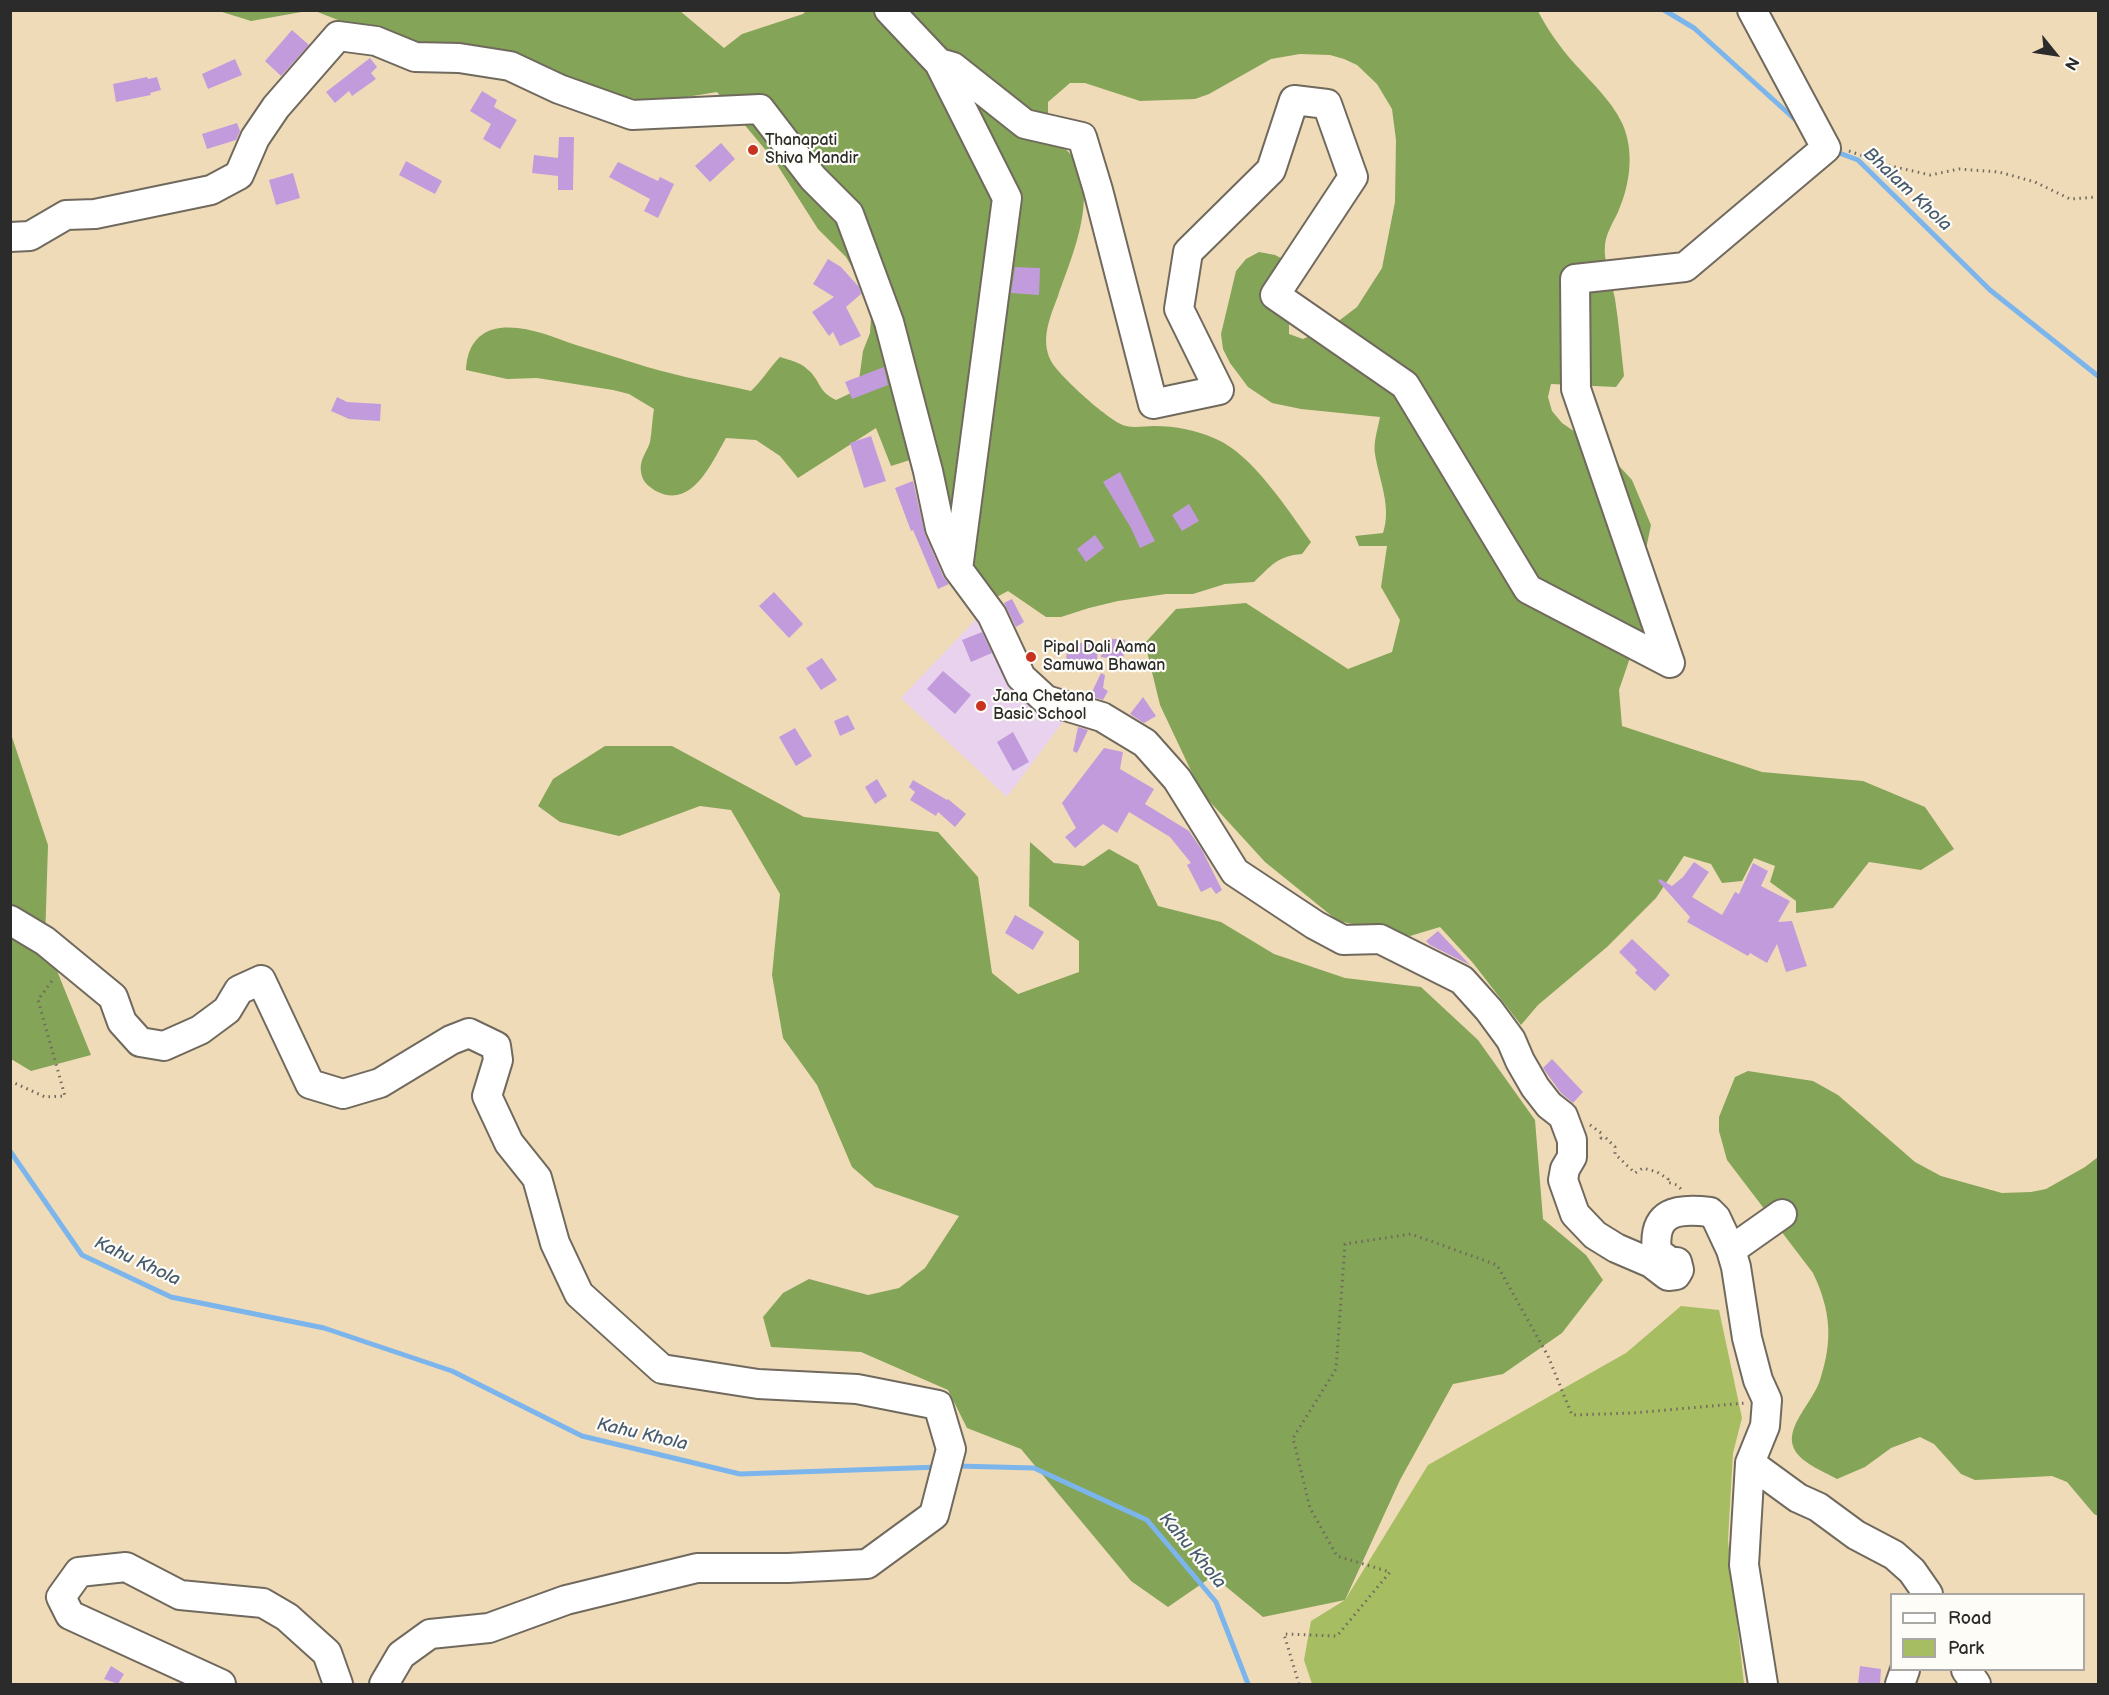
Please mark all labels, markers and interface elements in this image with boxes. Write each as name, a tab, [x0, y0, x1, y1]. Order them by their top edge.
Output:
north arrow	[2025, 24, 2085, 84]
text: N	[2060, 53, 2082, 73]
place label: Thanapati Shiva Mandir	[765, 131, 858, 169]
marker: Thanapati Shiva Mandir	[746, 143, 760, 157]
water label: Bhalam Khola	[1858, 144, 1956, 236]
place label: Pipal Dali Aama Samuwa Bhawan	[1043, 638, 1165, 676]
marker: Pipal Dali Aama Samuwa Bhawan	[1024, 650, 1038, 664]
place label: Jana Chetana Basic School	[993, 687, 1094, 725]
marker: Jana Chetana Basic School	[974, 699, 988, 713]
water label: Kahu Khola	[91, 1233, 183, 1291]
water label: Kahu Khola	[594, 1414, 690, 1456]
water label: Kahu Khola	[1154, 1509, 1230, 1593]
legend	[1890, 1593, 2085, 1671]
text: Road	[1948, 1608, 1992, 1629]
text: Park	[1948, 1638, 1984, 1659]

